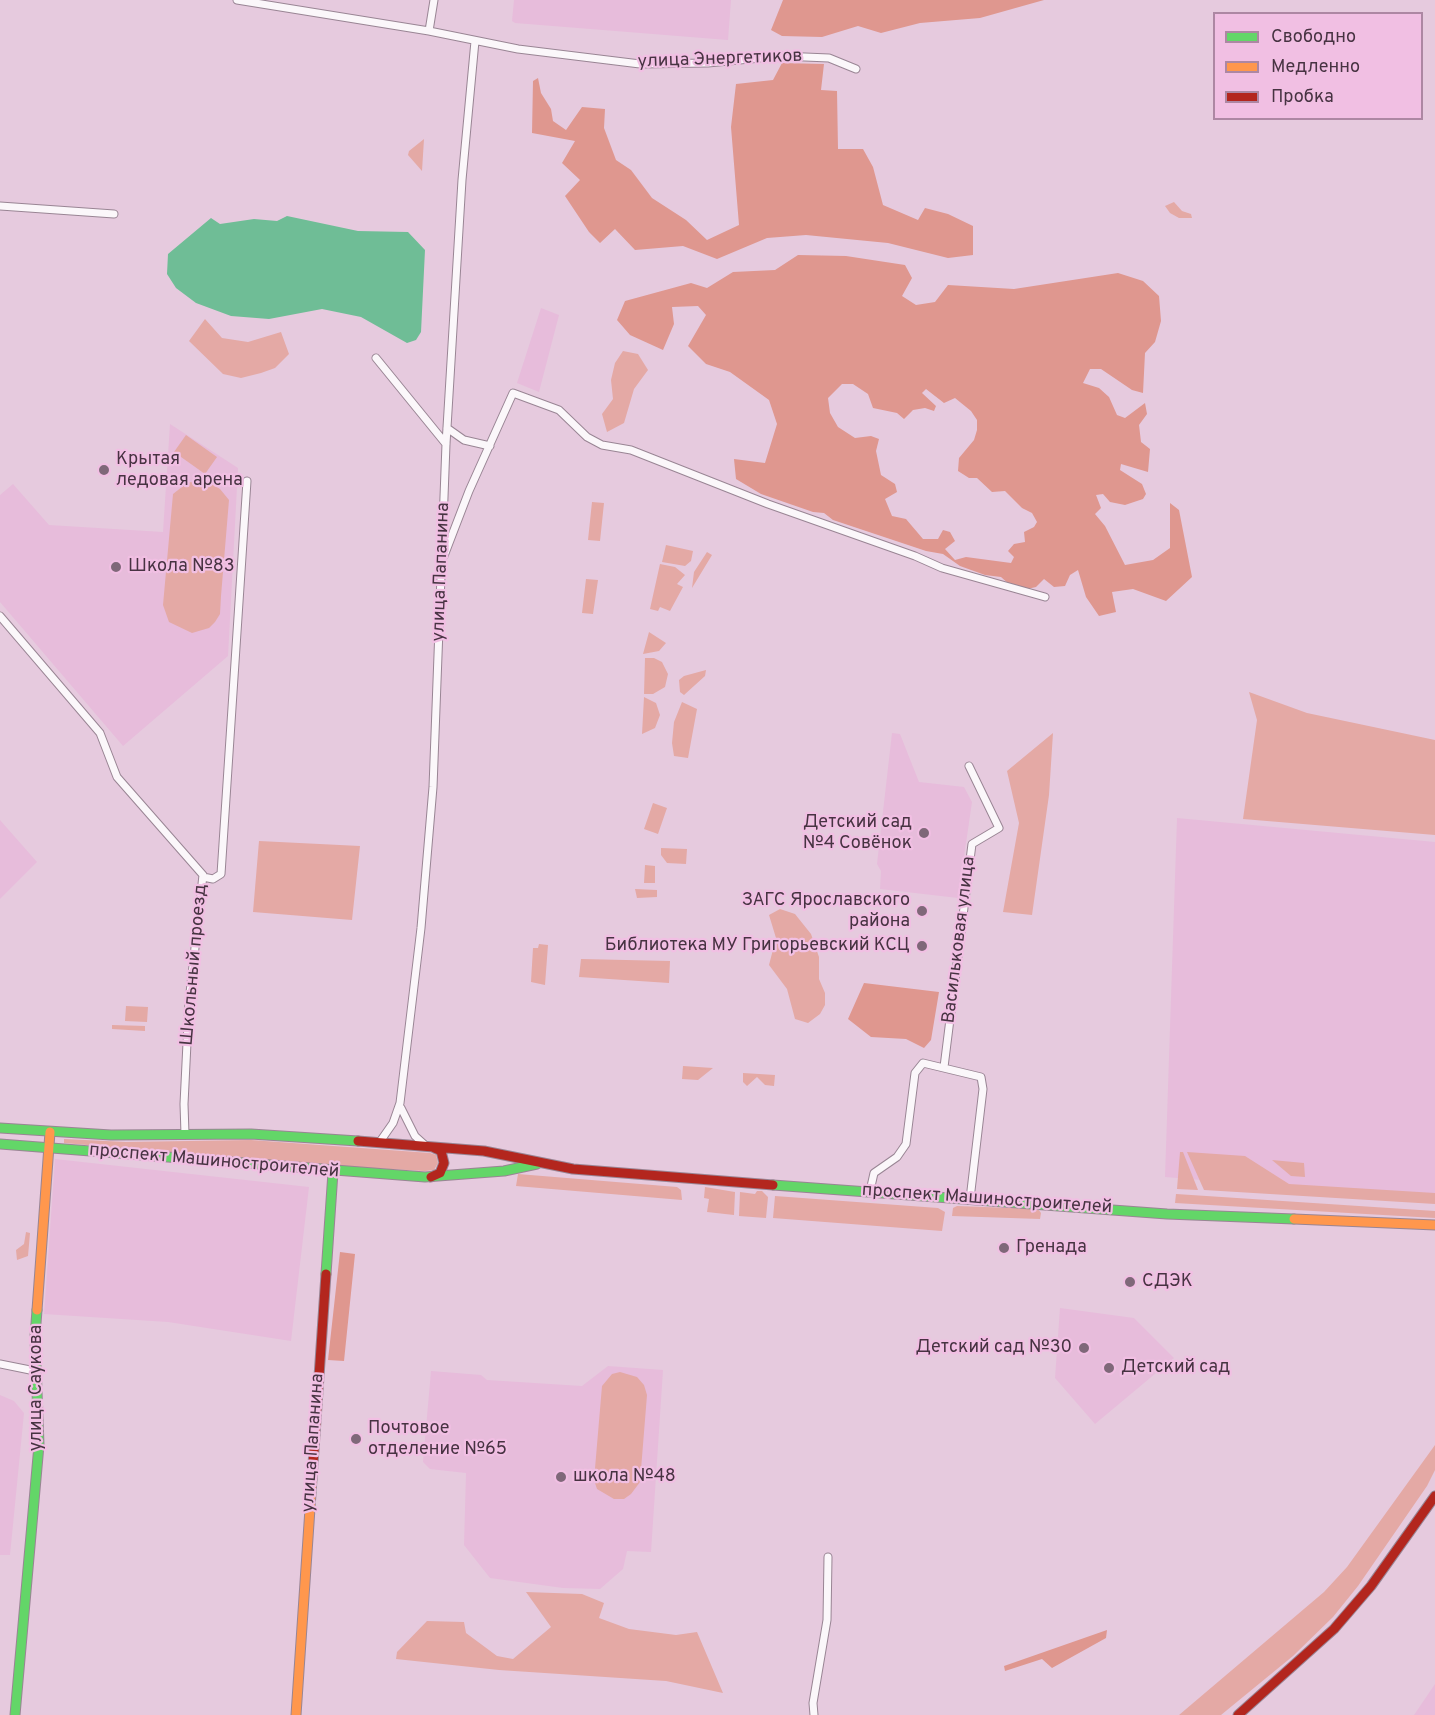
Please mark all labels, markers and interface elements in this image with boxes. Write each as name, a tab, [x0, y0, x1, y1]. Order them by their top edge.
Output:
legend	[1213, 12, 1423, 120]
text: Свободно	[1271, 26, 1356, 49]
street label: улица Энергетиков	[637, 46, 803, 74]
text: Медленно	[1271, 56, 1360, 79]
text: Пробка	[1271, 86, 1334, 109]
place label: Крытая ледовая арена	[116, 449, 243, 492]
marker: Крытая ледовая арена	[97, 463, 111, 477]
street label: улица Папанина	[429, 502, 455, 642]
place label: Школа №83	[128, 556, 235, 578]
marker: Школа №83	[109, 560, 123, 574]
place label: Детский сад №4 Совёнок	[803, 812, 912, 854]
marker: Детский сад №4 Совёнок	[917, 826, 931, 840]
street label: Васильковая улица	[939, 855, 981, 1025]
street label: Школьный проезд	[177, 883, 213, 1047]
place label: ЗАГС Ярославского района	[742, 890, 910, 932]
marker: ЗАГС Ярославского района	[915, 904, 929, 918]
place label: Библиотека МУ Григорьевский КСЦ	[605, 935, 910, 957]
marker: Библиотека МУ Григорьевский КСЦ	[915, 939, 929, 953]
street label: проспект Машиностроителей	[88, 1140, 340, 1184]
street label: проспект Машиностроителей	[861, 1180, 1113, 1220]
place label: Гренада	[1016, 1237, 1087, 1259]
marker: Гренада	[997, 1241, 1011, 1255]
place label: СДЭК	[1142, 1271, 1193, 1293]
marker: СДЭК	[1123, 1275, 1137, 1289]
street label: улица Саукова	[26, 1325, 48, 1451]
place label: Детский сад №30	[916, 1337, 1072, 1359]
marker: Детский сад №30	[1077, 1341, 1091, 1355]
place label: Детский сад	[1121, 1357, 1230, 1379]
marker: Детский сад	[1102, 1361, 1116, 1375]
street label: улица Папанина	[298, 1373, 330, 1513]
place label: Почтовое отделение №65	[368, 1418, 507, 1460]
marker: Почтовое отделение №65	[349, 1432, 363, 1446]
place label: школа №48	[573, 1466, 676, 1488]
marker: школа №48	[554, 1470, 568, 1484]

